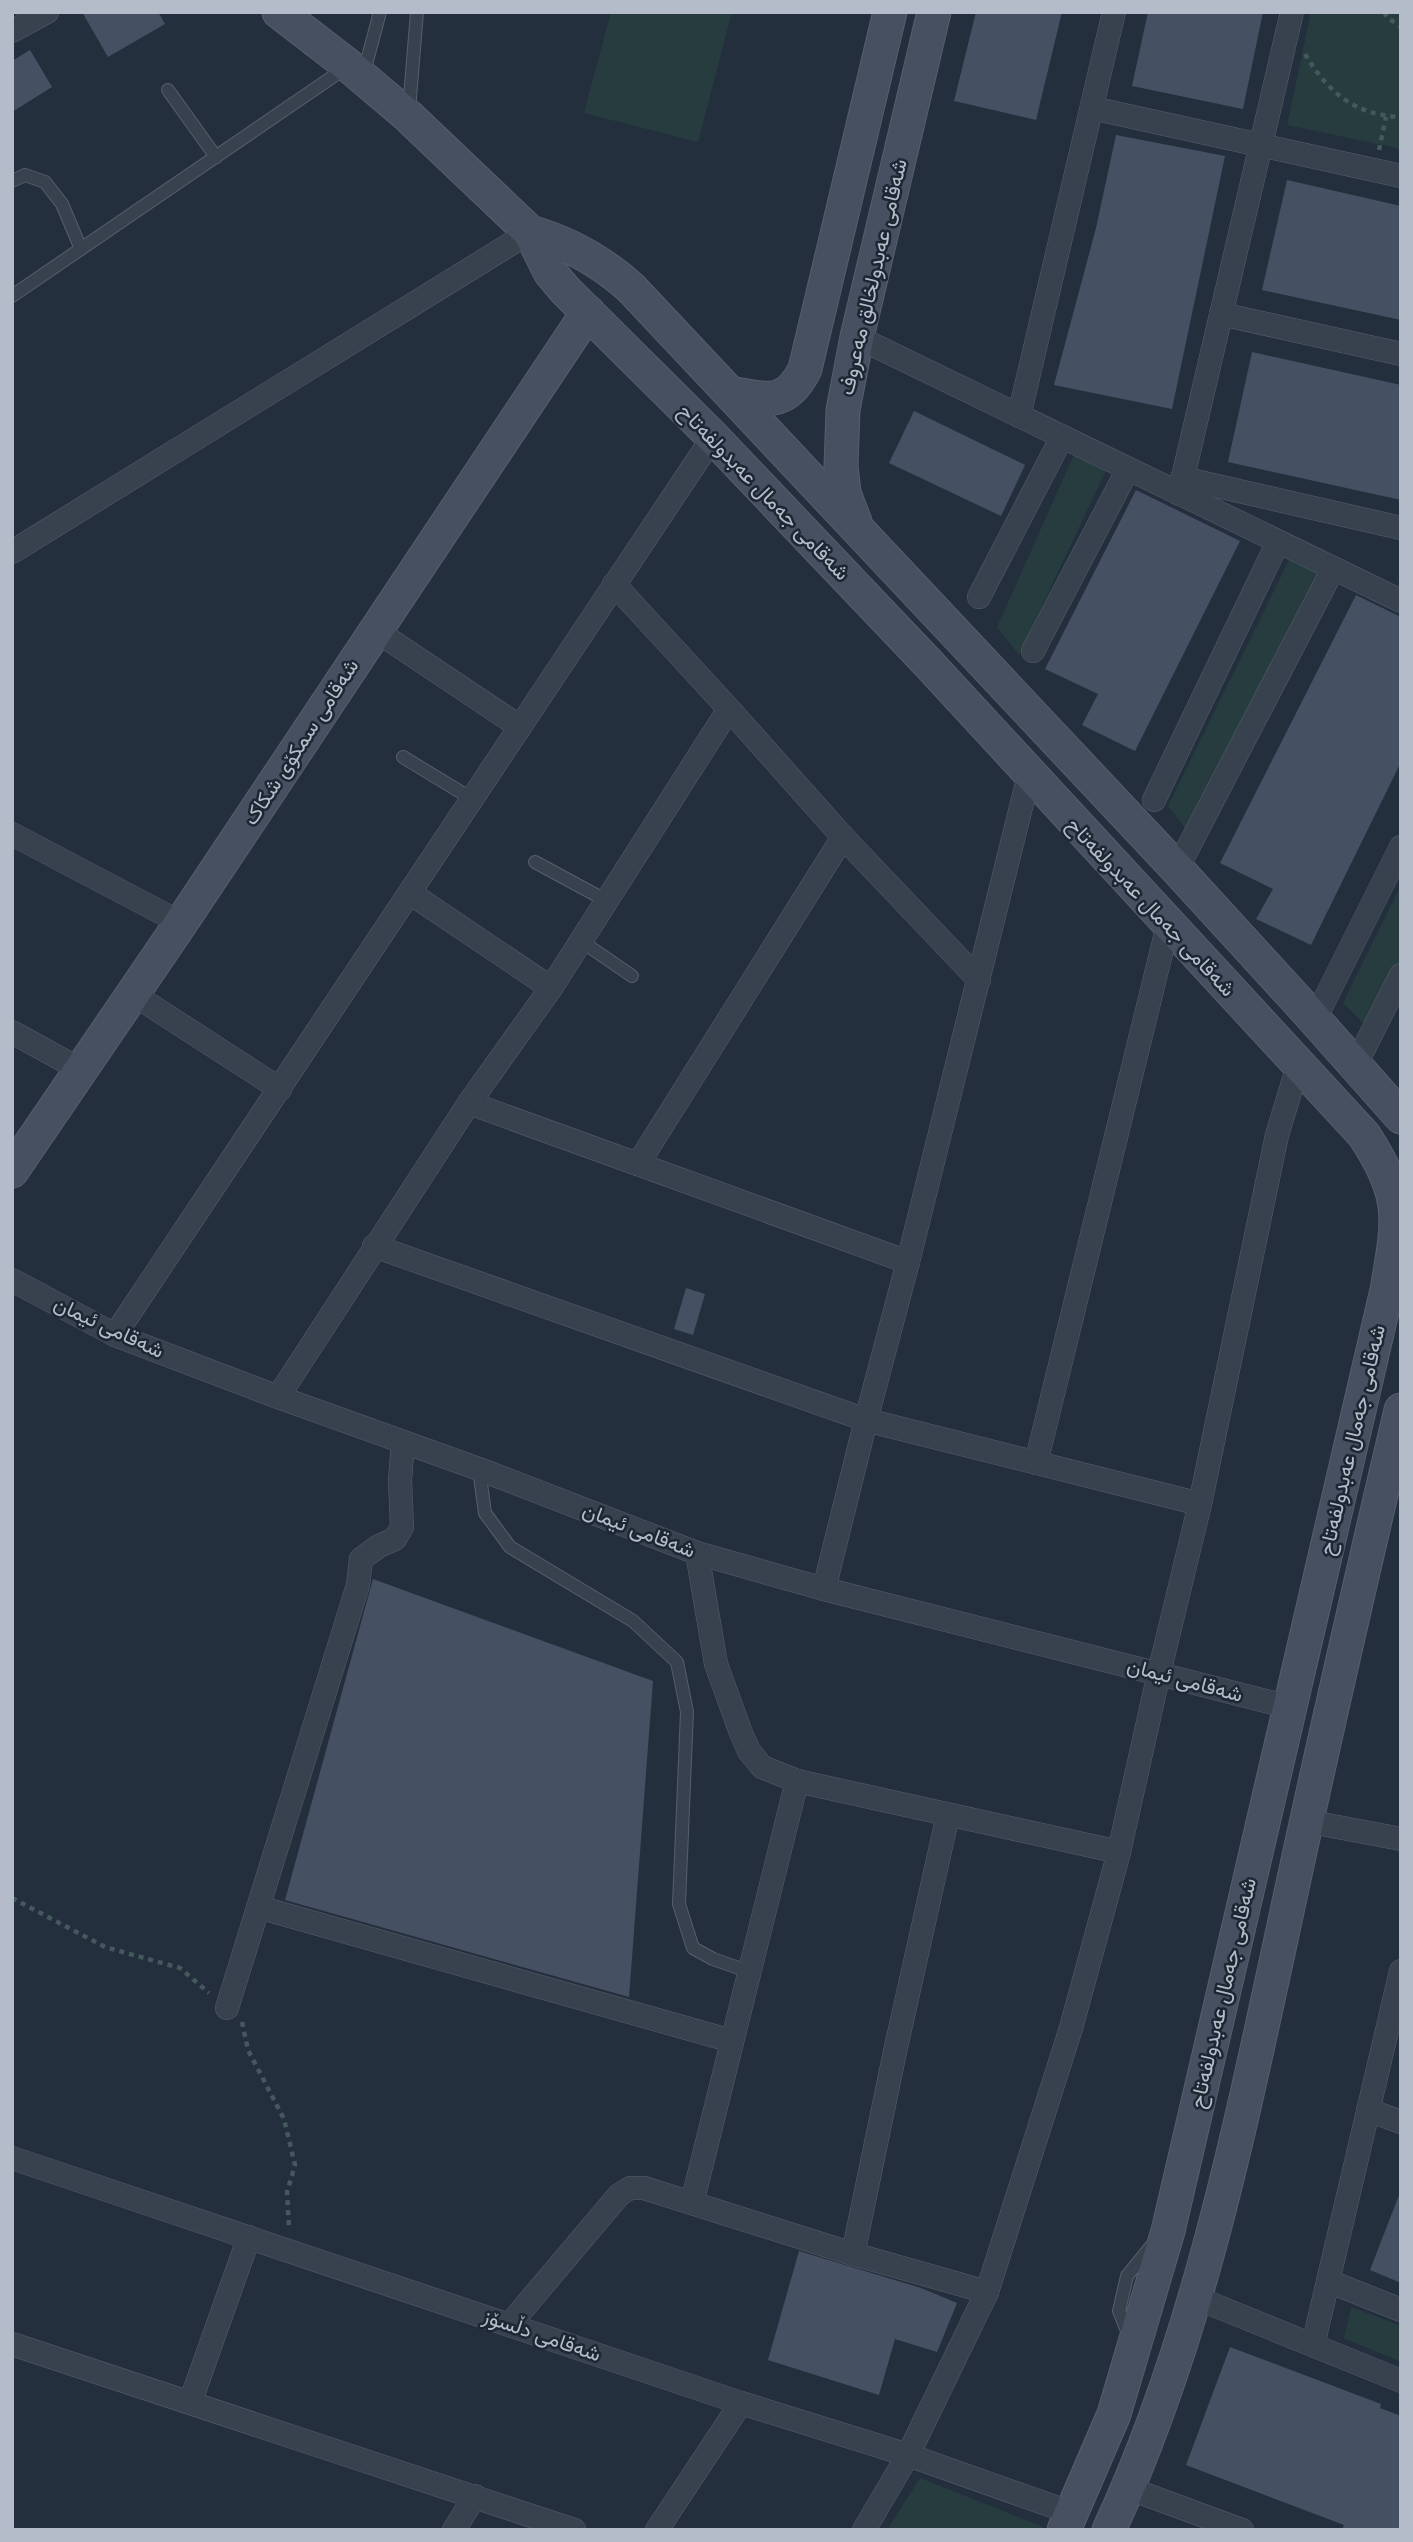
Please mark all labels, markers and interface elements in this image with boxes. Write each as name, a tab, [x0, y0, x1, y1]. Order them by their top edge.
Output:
street label: شەقامی عەبدولخالق مەعروف	[833, 156, 913, 398]
street label: شەقامی جەمال عەبدولفەتاح	[672, 398, 855, 586]
street label: شەقامی سمکۆی شکاک	[238, 654, 364, 830]
street label: شەقامی جەمال عەبدولفەتاح	[1060, 812, 1241, 1003]
street label: شەقامی ئیمان	[50, 1290, 168, 1363]
street label: شەقامی جەمال عەبدولفەتاح	[1313, 1322, 1392, 1558]
street label: شەقامی ئیمان	[579, 1497, 699, 1562]
street label: شەقامی ئیمان	[1125, 1652, 1246, 1707]
street label: شەقامی جەمال عەبدولفەتاح	[1184, 1875, 1263, 2111]
street label: شەقامی دڵسۆز	[479, 2302, 605, 2367]

